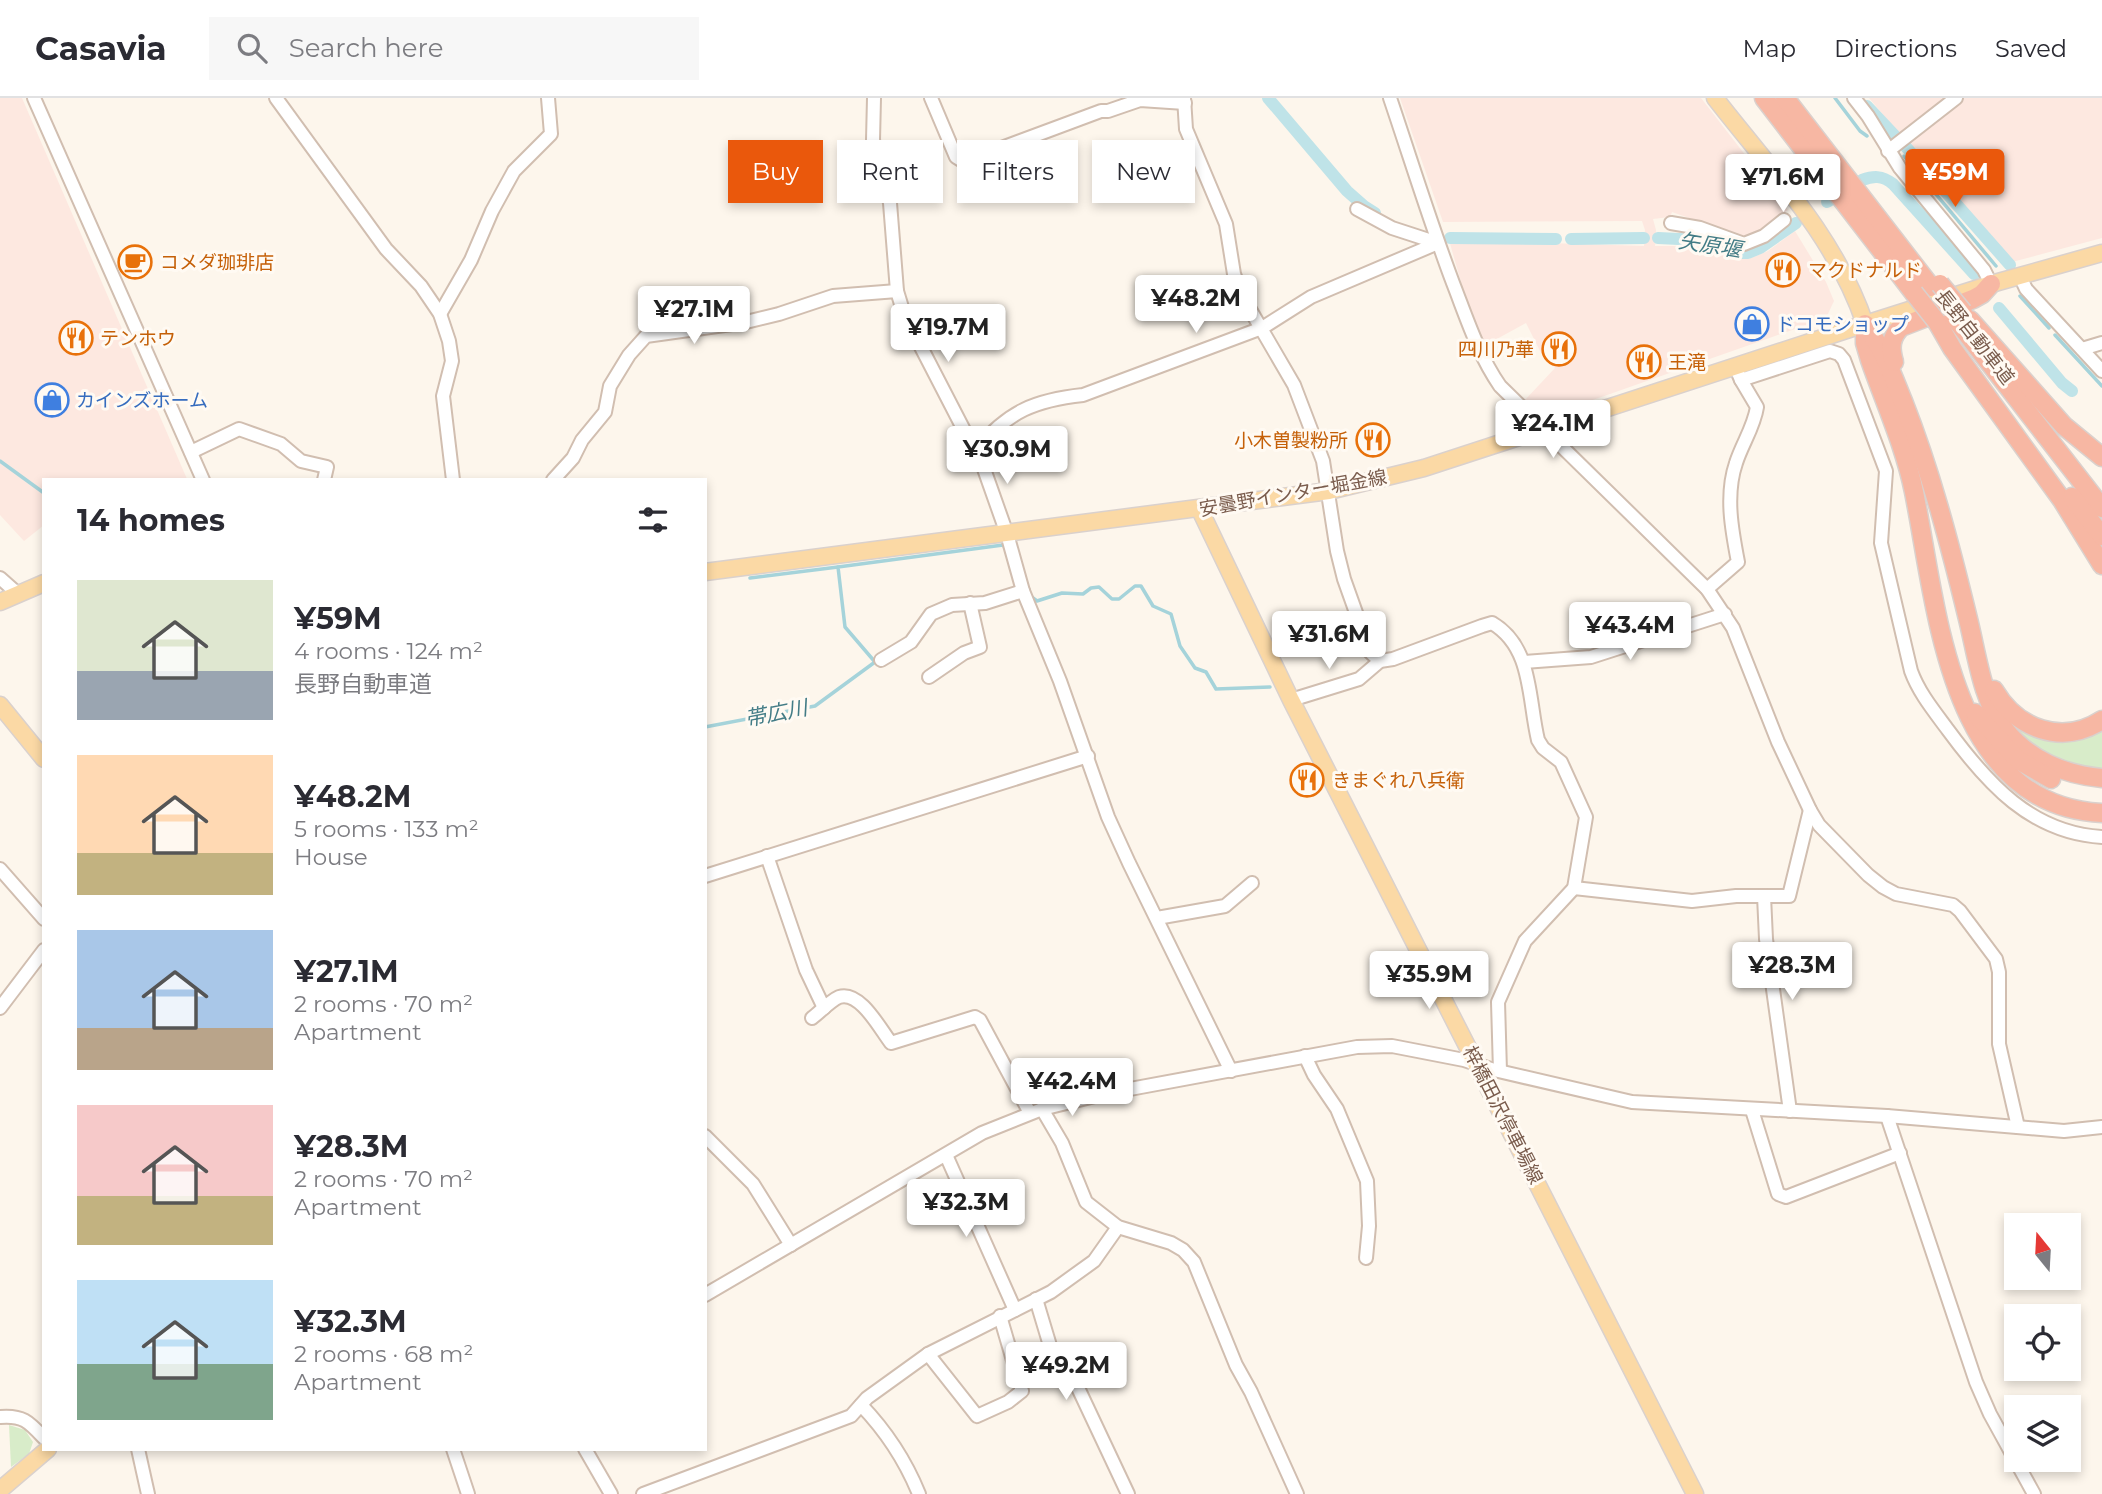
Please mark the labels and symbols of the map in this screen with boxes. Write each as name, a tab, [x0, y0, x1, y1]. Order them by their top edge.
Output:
pin: ¥59M	[1914, 150, 1996, 209]
pin: ¥71.6M	[1726, 155, 1840, 214]
water label: 矢原堰	[1677, 228, 1747, 263]
cafe icon: コメダ珈琲店	[116, 243, 154, 281]
place label: コメダ珈琲店	[160, 251, 274, 274]
restaurant icon: マクドナルド	[1764, 251, 1802, 289]
place label: マクドナルド	[1808, 259, 1922, 282]
pin: ¥48.2M	[1139, 275, 1253, 335]
street label: 長野自動車道	[1931, 285, 2019, 389]
pin: ¥27.1M	[637, 286, 751, 346]
pin: ¥19.7M	[891, 304, 1005, 364]
shop icon: ドコモショップ	[1733, 305, 1771, 343]
place label: ドコモショップ	[1776, 313, 1909, 336]
restaurant icon: テンホウ	[57, 319, 95, 357]
place label: テンホウ	[100, 327, 176, 350]
restaurant icon: 四川乃華	[1540, 330, 1578, 368]
place label: 四川乃華	[1458, 338, 1534, 361]
restaurant icon: 王滝	[1625, 343, 1663, 381]
place label: 王滝	[1668, 351, 1706, 374]
shop icon: カインズホーム	[33, 381, 71, 419]
place label: カインズホーム	[76, 389, 208, 412]
pin: ¥24.1M	[1496, 400, 1610, 460]
restaurant icon: 小木曽製粉所	[1354, 421, 1392, 459]
pin: ¥30.9M	[950, 426, 1064, 486]
place label: 小木曽製粉所	[1234, 429, 1348, 452]
street label: 安曇野インター堀金線	[1197, 465, 1389, 521]
pin: ¥43.4M	[1573, 602, 1687, 662]
pin: ¥31.6M	[1272, 612, 1386, 671]
water label: 帯広川	[743, 694, 811, 731]
restaurant icon: きまぐれ八兵衛	[1288, 761, 1326, 799]
place label: きまぐれ八兵衛	[1332, 769, 1465, 792]
pin: ¥28.3M	[1735, 942, 1849, 1002]
pin: ¥35.9M	[1372, 951, 1486, 1011]
street label: 梓橋田沢停車場線	[1458, 1042, 1548, 1188]
pin: ¥42.4M	[1015, 1058, 1129, 1118]
pin: ¥32.3M	[909, 1180, 1023, 1239]
north arrow	[2004, 1213, 2081, 1290]
pin: ¥49.2M	[1009, 1342, 1123, 1402]

